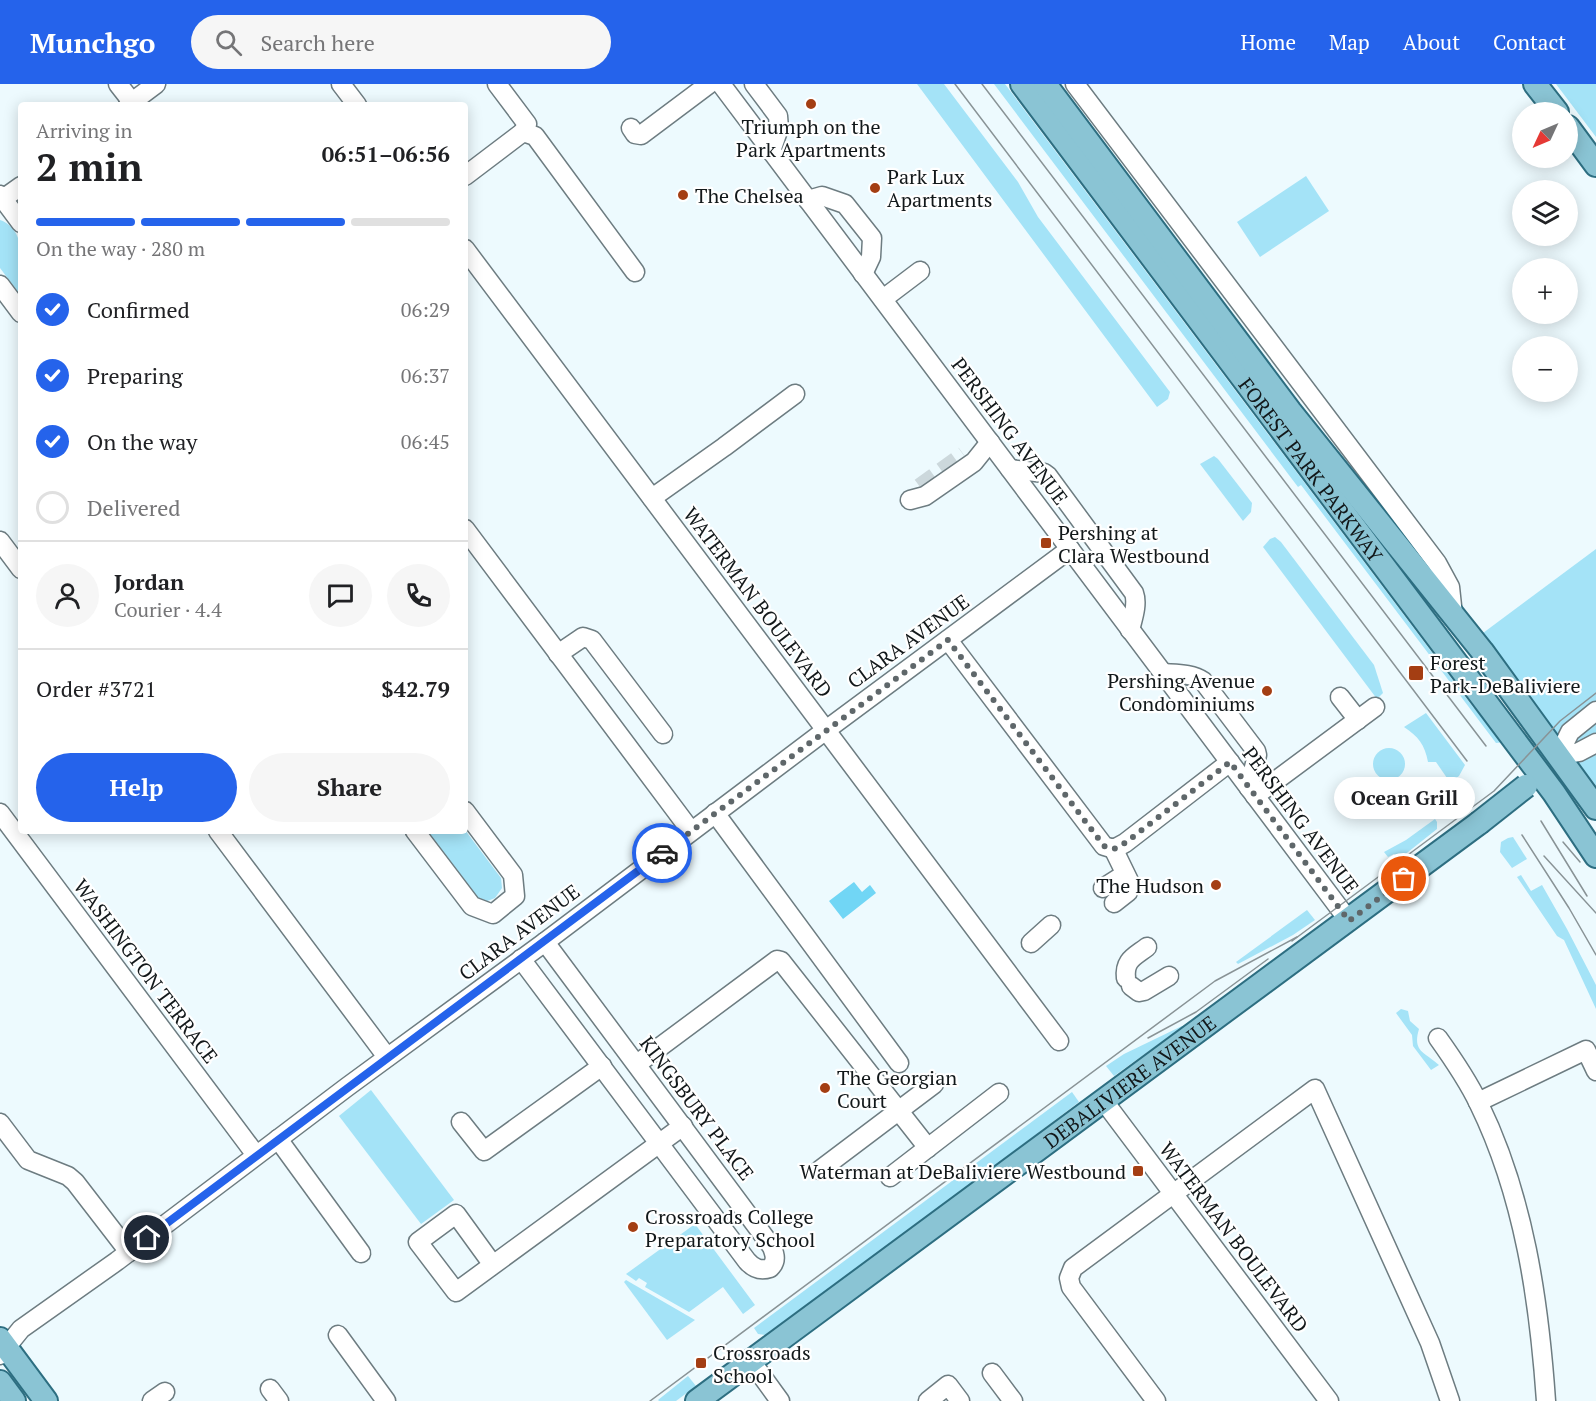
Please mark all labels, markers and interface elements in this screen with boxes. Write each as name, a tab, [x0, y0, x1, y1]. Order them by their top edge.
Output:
search box	[191, 15, 611, 69]
text: Munchgo	[30, 24, 155, 61]
icon: search	[212, 26, 245, 59]
text: Search here	[260, 28, 375, 57]
text: Home	[1240, 28, 1296, 56]
text: Map	[1329, 28, 1370, 56]
text: About	[1403, 28, 1460, 56]
text: Contact	[1493, 28, 1566, 56]
marker: Triumph on the Park Apartments	[804, 97, 818, 111]
north arrow	[1512, 102, 1578, 168]
map controls	[1512, 102, 1578, 402]
place label: Triumph on the Park Apartments	[736, 113, 886, 163]
text: Arriving in	[36, 117, 132, 144]
text: 06:51–06:56	[322, 139, 450, 168]
text: 2 min	[36, 140, 143, 192]
place label: Park Lux Apartments	[887, 163, 992, 213]
button: layers	[1512, 180, 1578, 246]
marker: Park Lux Apartments	[868, 181, 882, 195]
place label: The Chelsea	[695, 182, 804, 209]
marker: The Chelsea	[676, 188, 690, 202]
text: On the way · 280 m	[36, 235, 205, 262]
button: +	[1512, 258, 1578, 324]
icon: check	[36, 293, 69, 326]
text: Confirmed	[87, 295, 190, 324]
text: 06:29	[401, 296, 450, 323]
button: −	[1512, 336, 1578, 402]
street label: PERSHING AVENUE	[946, 352, 1074, 510]
icon: check	[36, 359, 69, 392]
text: Preparing	[87, 361, 183, 390]
text: 06:37	[401, 362, 450, 389]
street label: FOREST PARK PARKWAY	[1233, 372, 1389, 567]
icon: check	[36, 425, 69, 458]
text: On the way	[87, 427, 197, 456]
text: 06:45	[401, 428, 450, 455]
text: Delivered	[87, 493, 180, 522]
street label: WATERMAN BOULEVARD	[678, 501, 838, 703]
place label: Pershing at Clara Westbound	[1058, 519, 1210, 569]
marker: Pershing at Clara Westbound	[1039, 536, 1053, 550]
button: person	[36, 564, 99, 627]
button: chat	[309, 564, 372, 627]
button: phone	[387, 564, 450, 627]
text: Jordan	[114, 567, 184, 596]
street label: CLARA AVENUE	[842, 588, 974, 694]
text: Courier · 4.4	[114, 596, 222, 623]
place label: Forest Park-DeBaliviere	[1430, 649, 1581, 699]
marker: Forest Park-DeBaliviere	[1407, 664, 1425, 682]
place label: Pershing Avenue Condominiums	[1107, 667, 1255, 717]
text: Order #3721	[36, 674, 156, 703]
text: $42.79	[381, 674, 450, 703]
marker: Pershing Avenue Condominiums	[1260, 684, 1274, 698]
street label: PERSHING AVENUE	[1237, 741, 1365, 899]
button: Help	[36, 753, 237, 822]
button: Share	[249, 753, 450, 822]
callout: Ocean Grill	[1334, 777, 1474, 819]
text: Ocean Grill	[1351, 784, 1458, 811]
courier	[632, 823, 692, 883]
icon: car	[646, 837, 679, 870]
pin	[1378, 853, 1429, 904]
icon: bag	[1387, 862, 1420, 895]
place label: The Hudson	[1096, 872, 1204, 899]
street label: WASHINGTON TERRACE	[68, 873, 224, 1069]
street label: CLARA AVENUE	[453, 878, 585, 986]
marker: The Hudson	[1209, 878, 1223, 892]
street label: DEBALIVIERE AVENUE	[1038, 1009, 1221, 1154]
street label: KINGSBURY PLACE	[634, 1030, 760, 1186]
place label: The Georgian Court	[837, 1064, 957, 1114]
marker: The Georgian Court	[818, 1081, 832, 1095]
street label: WATERMAN BOULEVARD	[1154, 1136, 1314, 1338]
place label: Waterman at DeBaliviere Westbound	[799, 1158, 1126, 1185]
marker: Waterman at DeBaliviere Westbound	[1131, 1164, 1145, 1178]
place label: Crossroads College Preparatory School	[645, 1203, 815, 1253]
pin	[121, 1212, 172, 1263]
marker: Crossroads College Preparatory School	[626, 1220, 640, 1234]
icon: home	[130, 1221, 163, 1254]
place label: Crossroads School	[713, 1339, 811, 1389]
marker: Crossroads School	[694, 1356, 708, 1370]

